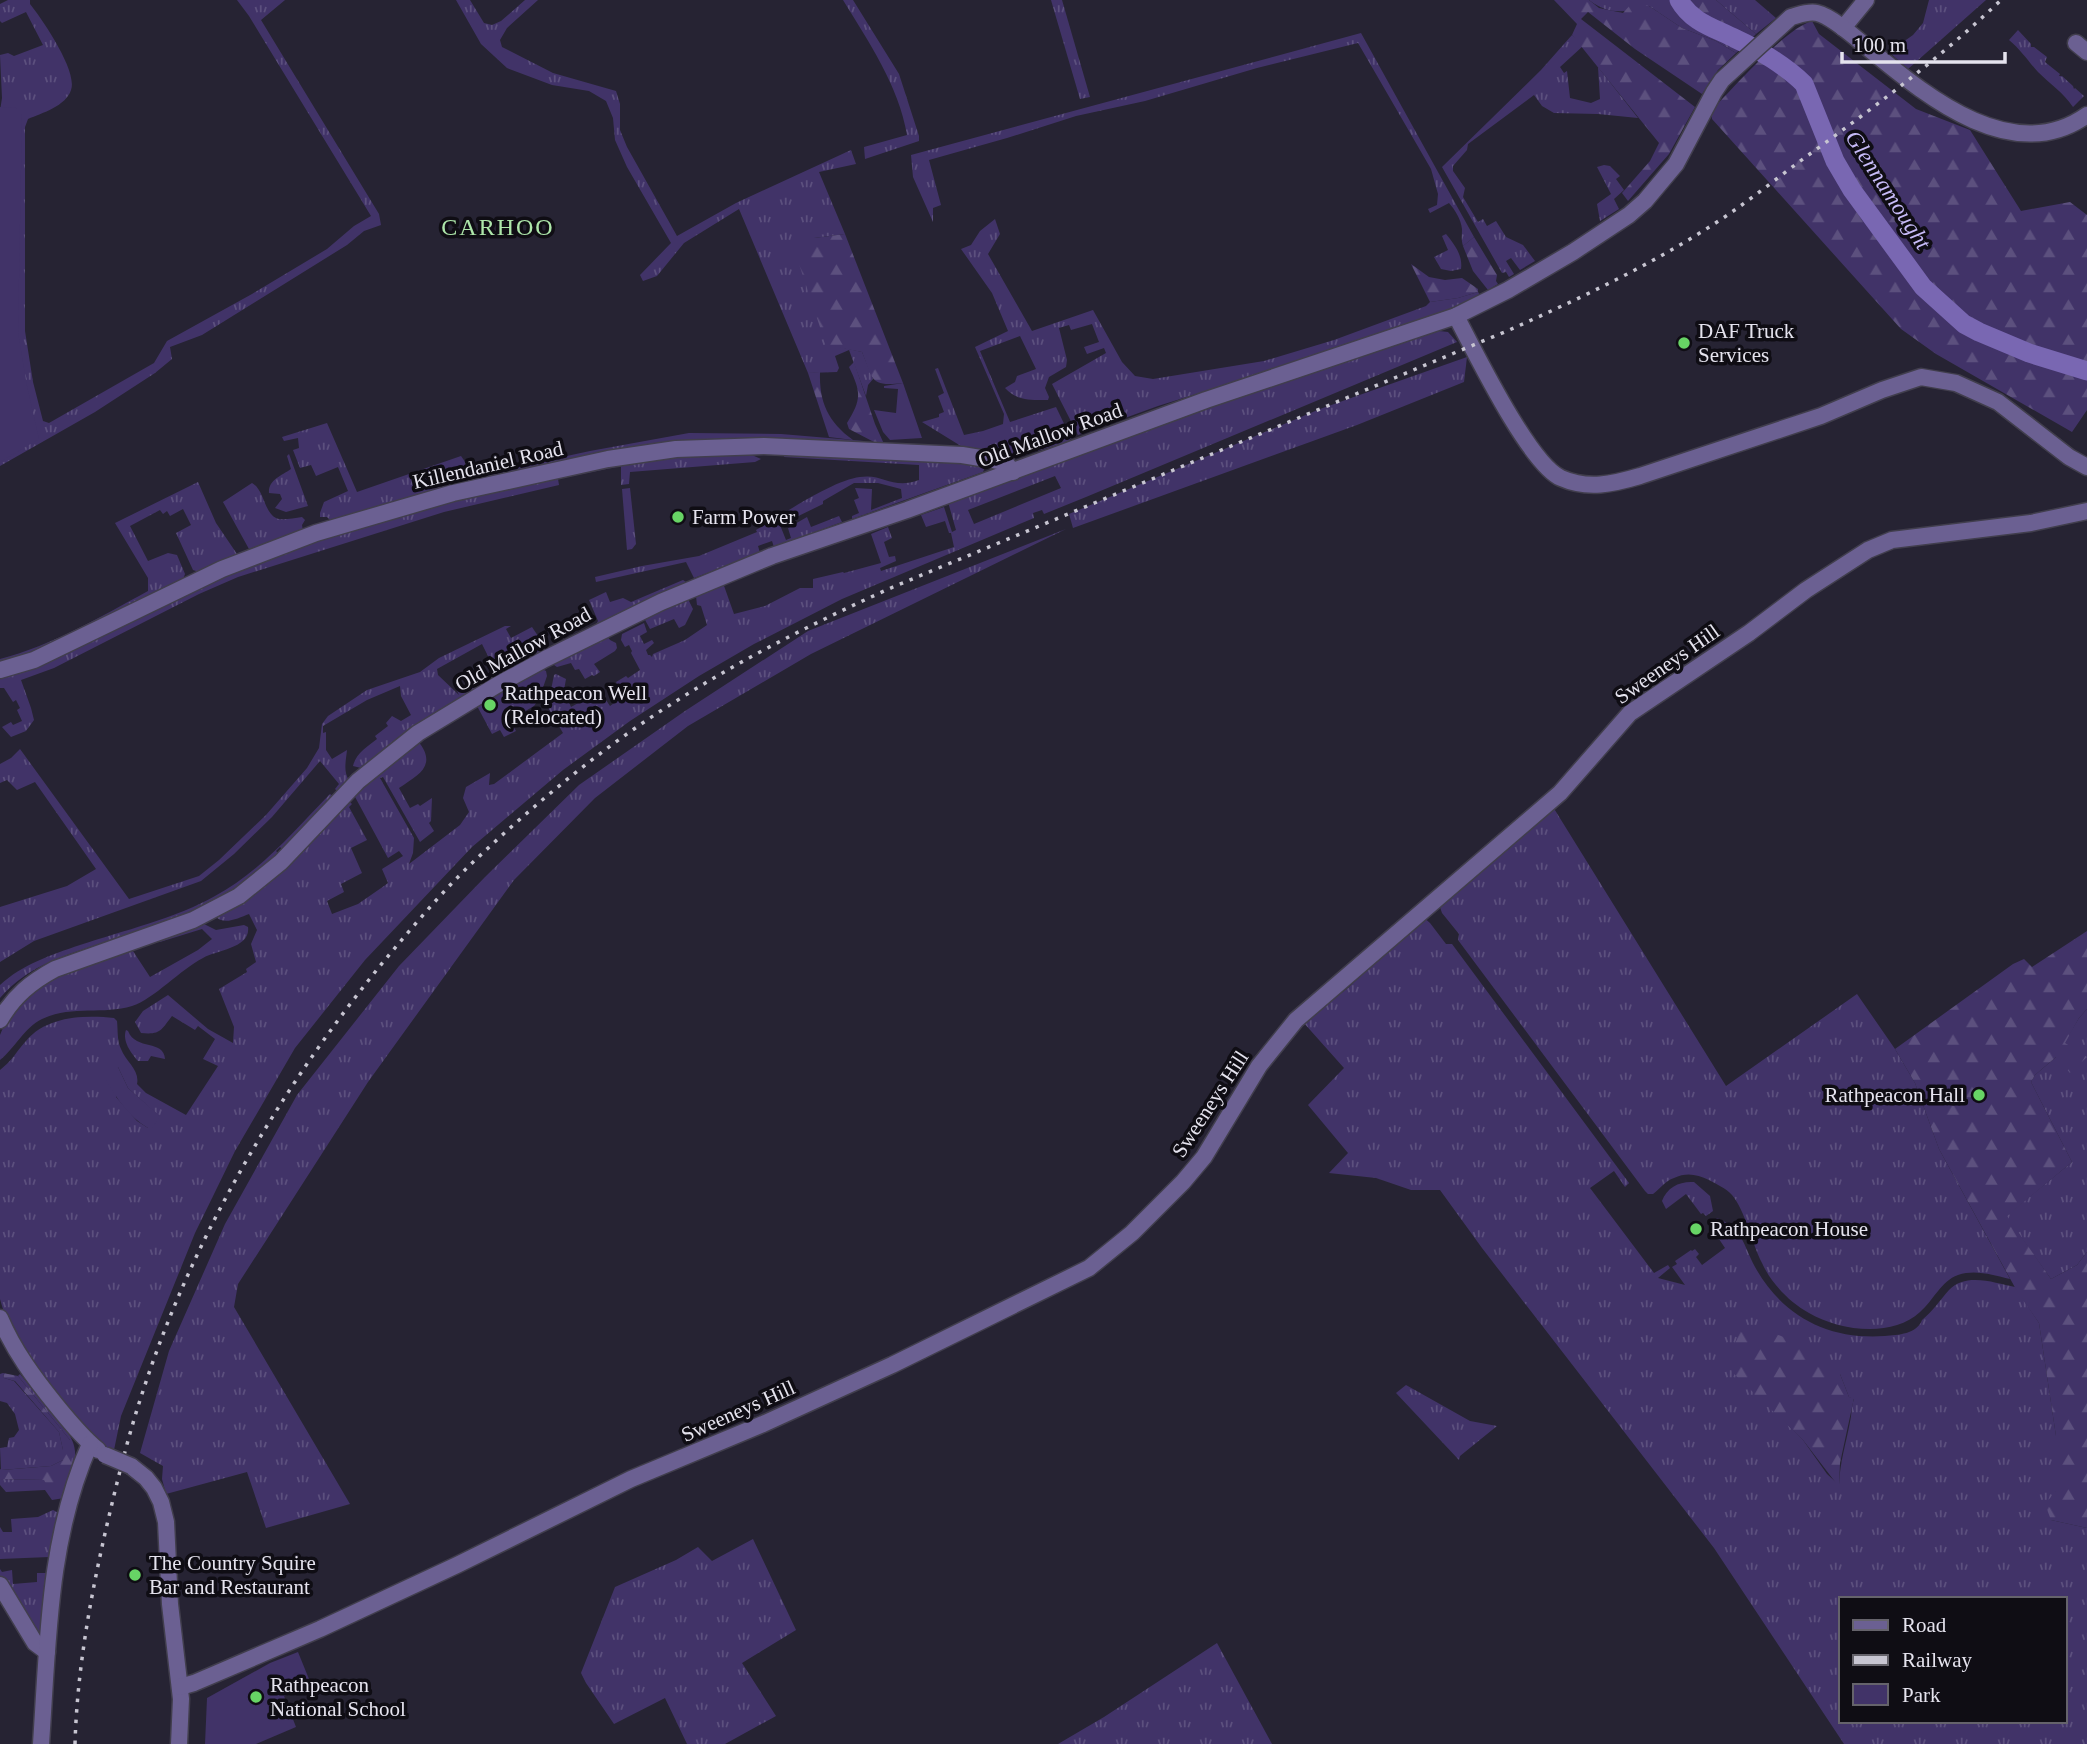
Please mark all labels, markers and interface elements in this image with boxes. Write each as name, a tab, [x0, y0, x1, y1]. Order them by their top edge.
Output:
scale bar	[1842, 21, 2005, 65]
text: 100 m	[1853, 33, 1906, 57]
water label: Glennamought	[1840, 126, 1936, 255]
district label: CARHOO	[441, 214, 555, 240]
place label: DAF Truck Services	[1698, 319, 1795, 367]
marker: DAF Truck Services	[1676, 335, 1692, 351]
street label: Old Mallow Road	[975, 398, 1126, 472]
street label: Killendaniel Road	[411, 436, 566, 494]
place label: Farm Power	[692, 505, 795, 529]
marker: Farm Power	[670, 509, 686, 525]
street label: Old Mallow Road	[451, 602, 596, 696]
street label: Sweeneys Hill	[1610, 619, 1724, 709]
place label: Rathpeacon Well (Relocated)	[504, 681, 647, 729]
marker: Rathpeacon Well (Relocated)	[482, 697, 498, 713]
street label: Sweeneys Hill	[1167, 1046, 1253, 1162]
place label: Rathpeacon Hall	[1824, 1083, 1965, 1107]
marker: Rathpeacon Hall	[1971, 1087, 1987, 1103]
place label: Rathpeacon House	[1710, 1217, 1868, 1241]
marker: Rathpeacon House	[1688, 1221, 1704, 1237]
street label: Sweeneys Hill	[677, 1375, 799, 1447]
place label: The Country Squire Bar and Restaurant	[149, 1551, 316, 1599]
marker: The Country Squire Bar and Restaurant	[127, 1567, 143, 1583]
legend	[1839, 1597, 2066, 1723]
text: Road	[1902, 1613, 1947, 1637]
text: Railway	[1902, 1648, 1972, 1672]
place label: Rathpeacon National School	[270, 1673, 406, 1721]
text: Park	[1902, 1683, 1941, 1707]
marker: Rathpeacon National School	[248, 1689, 264, 1705]

